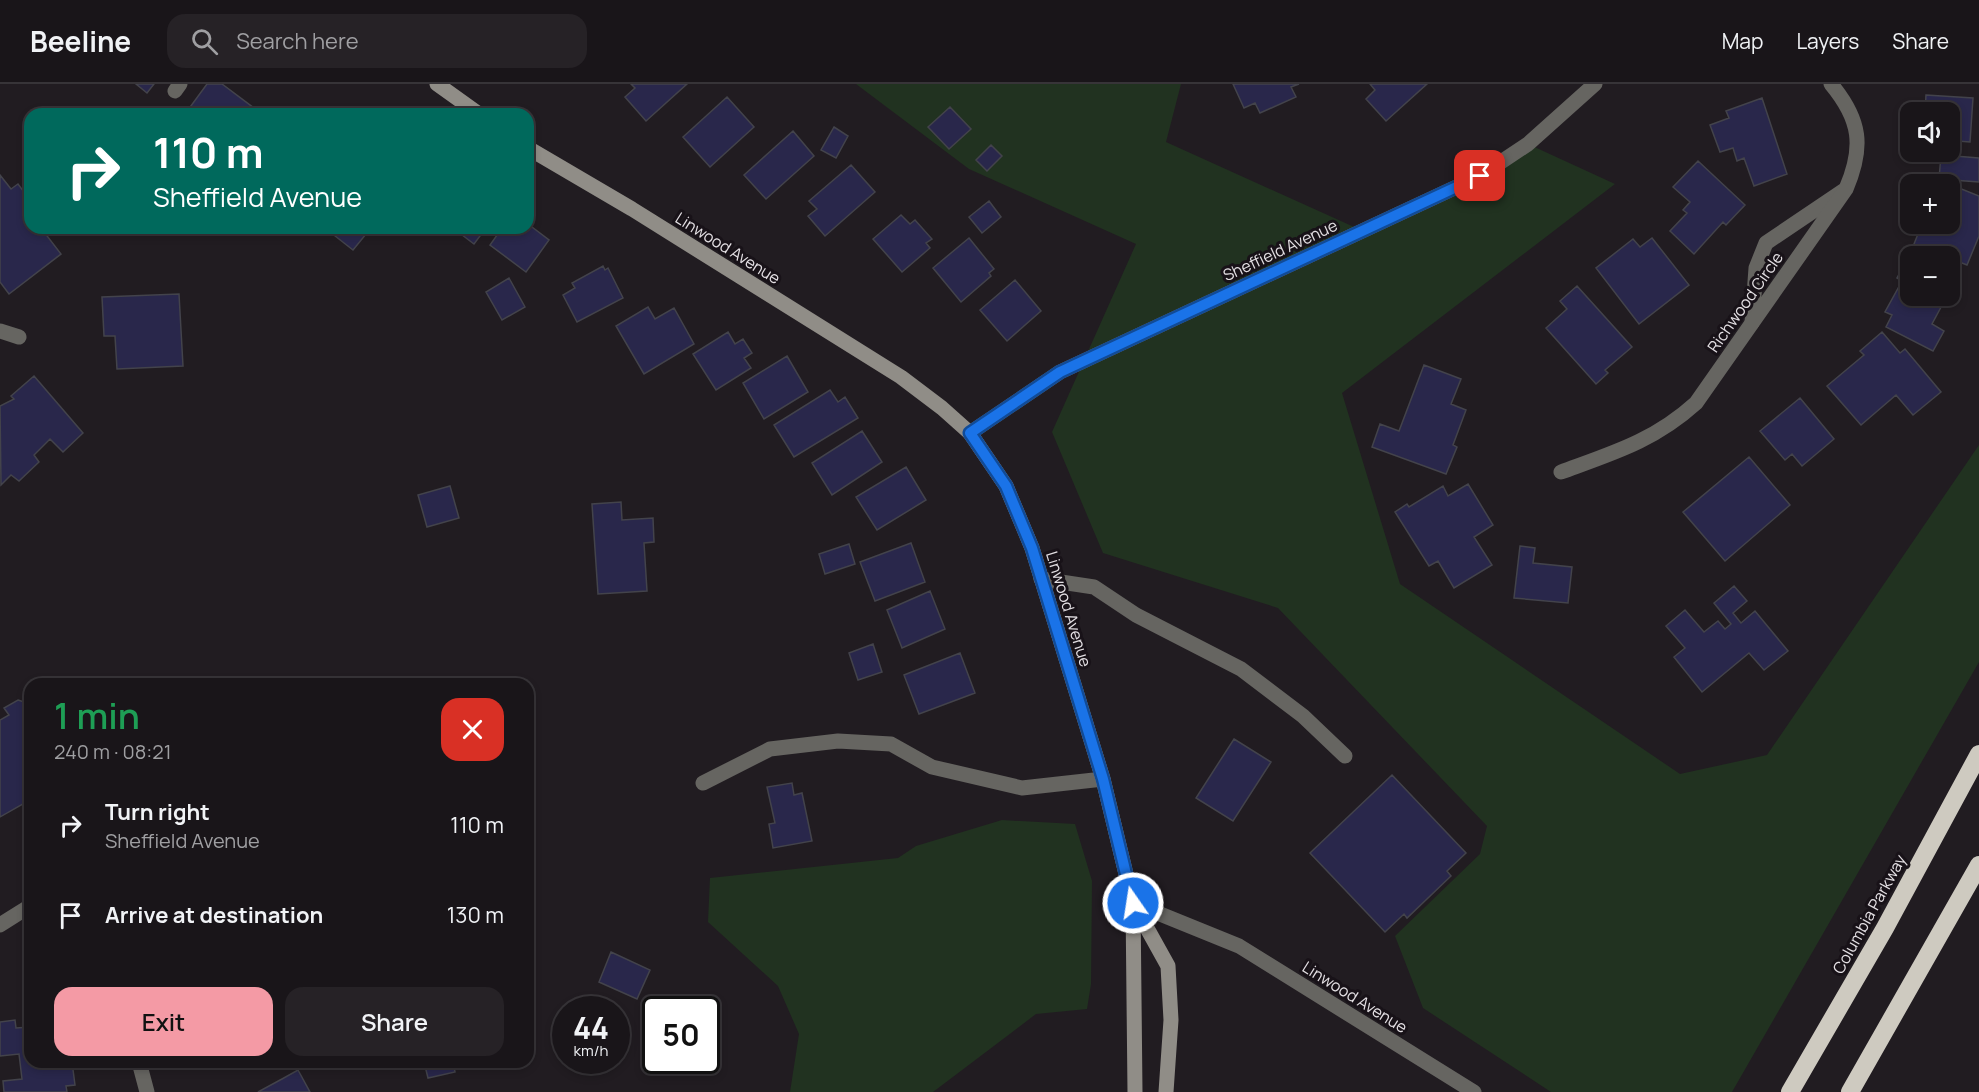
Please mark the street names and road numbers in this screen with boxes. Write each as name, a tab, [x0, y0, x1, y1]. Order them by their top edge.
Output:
street label: Linwood Avenue	[671, 207, 785, 289]
street label: Sheffield Avenue	[1219, 214, 1341, 286]
street label: Richwood Circle	[1702, 247, 1788, 357]
street label: Linwood Avenue	[1041, 549, 1097, 669]
street label: Columbia Parkway	[1827, 850, 1911, 978]
street label: Linwood Avenue	[1298, 956, 1412, 1038]

